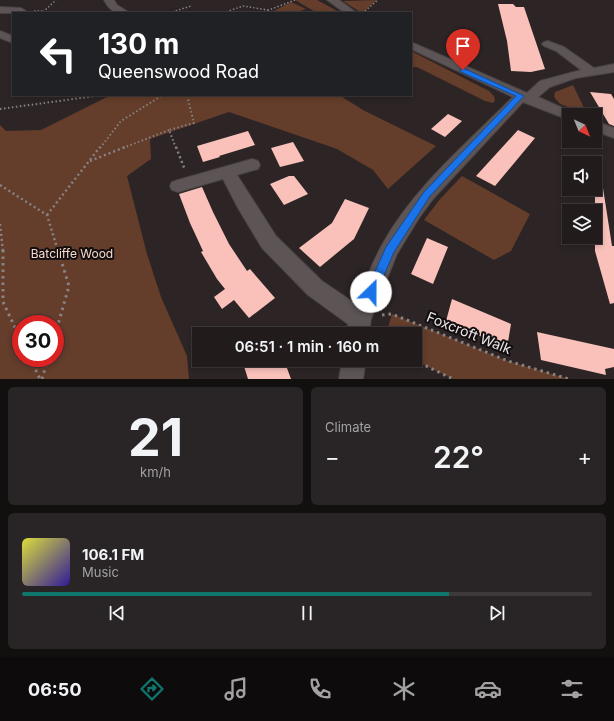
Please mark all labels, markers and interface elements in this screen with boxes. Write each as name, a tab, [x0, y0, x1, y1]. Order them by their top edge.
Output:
text: 130 m	[98, 27, 179, 61]
icon: left	[32, 28, 84, 80]
pin	[446, 29, 480, 70]
icon: arrive	[452, 35, 474, 57]
text: Queenswood Road	[98, 61, 259, 82]
north arrow	[562, 108, 602, 148]
map controls	[562, 108, 602, 244]
button: sound	[562, 156, 602, 196]
button: layers	[562, 204, 602, 244]
park label: Batcliffe Wood	[31, 246, 113, 261]
position arrow	[350, 271, 392, 313]
street label: Foxcroft Walk	[424, 308, 514, 357]
speed limit sign: 30	[12, 315, 64, 367]
text: 06:51 · 1 min · 160 m	[235, 337, 379, 356]
text: 21	[128, 406, 183, 469]
text: Climate	[325, 419, 371, 435]
text: 22°	[433, 439, 484, 475]
text: −	[325, 444, 340, 470]
text: +	[577, 444, 592, 470]
text: km/h	[140, 464, 171, 480]
text: 106.1 FM	[82, 545, 144, 564]
text: Music	[82, 564, 119, 580]
icon: previous	[106, 602, 128, 624]
icon: pause	[296, 602, 318, 624]
icon: next	[486, 602, 508, 624]
icon: directions	[138, 675, 166, 703]
icon: music	[222, 675, 250, 703]
icon: phone	[306, 675, 334, 703]
icon: climate	[390, 675, 418, 703]
icon: car	[474, 675, 502, 703]
icon: filters	[558, 675, 586, 703]
text: 06:50	[28, 679, 82, 700]

